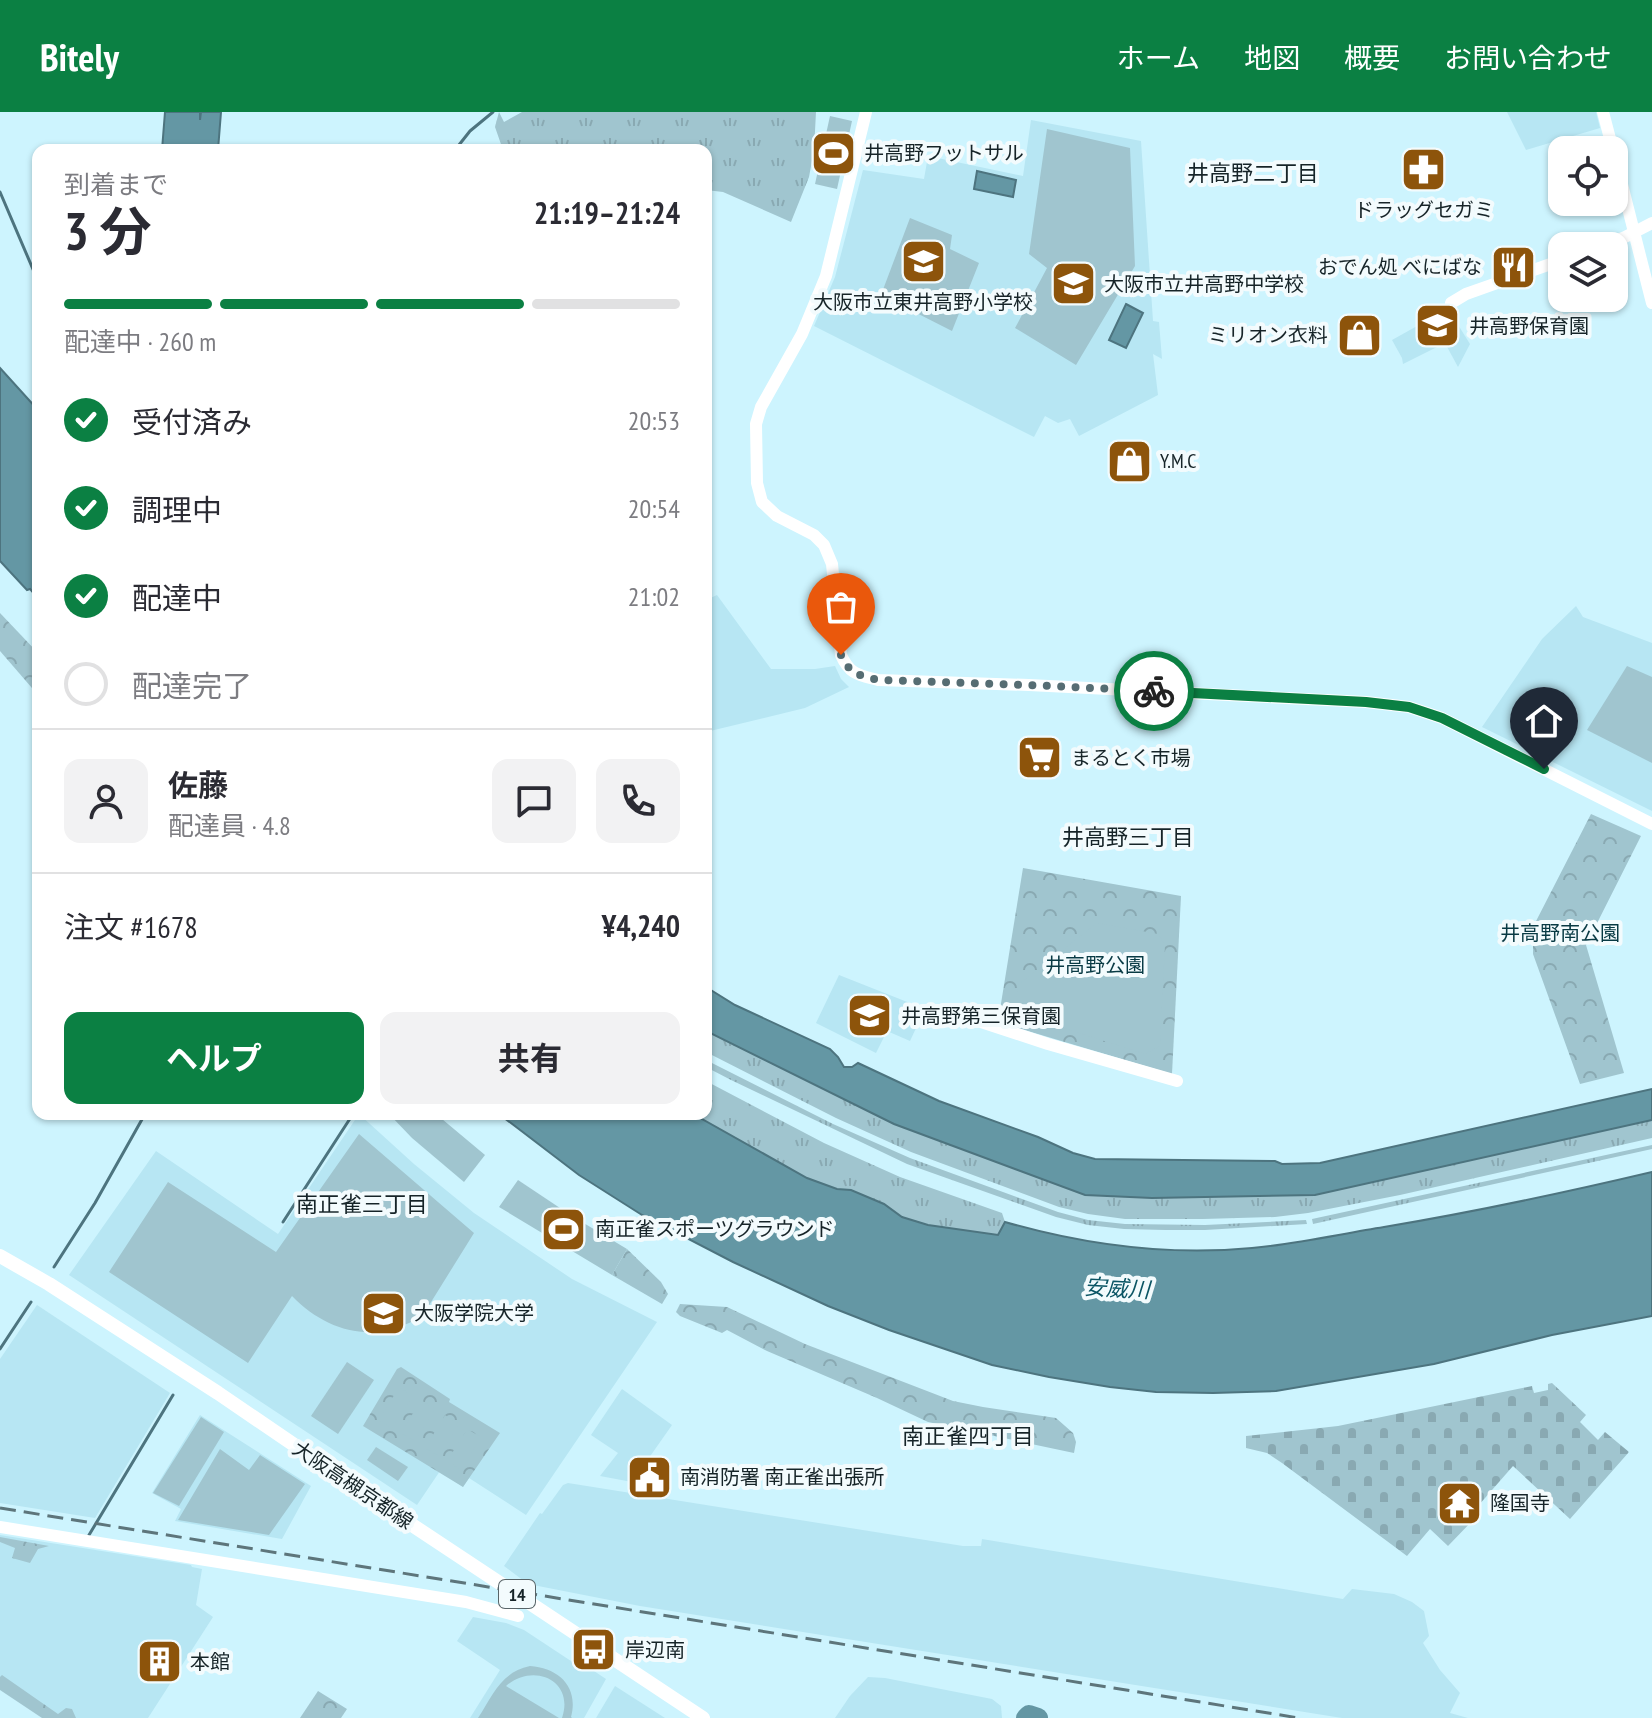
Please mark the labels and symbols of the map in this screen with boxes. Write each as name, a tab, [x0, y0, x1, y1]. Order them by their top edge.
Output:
sports icon: 井高野フットサル	[809, 129, 857, 177]
place label: 井高野フットサル	[864, 140, 1024, 166]
pharmacy icon: ドラッグセガミ	[1400, 146, 1448, 194]
district label: 井高野二丁目	[1187, 159, 1319, 187]
place label: ドラッグセガミ	[1354, 197, 1494, 223]
school or university icon: 大阪市立東井高野小学校	[899, 238, 947, 286]
restaurant icon: おでん処 べにばな	[1489, 243, 1537, 291]
place label: おでん処 べにばな	[1318, 254, 1482, 280]
school or university icon: 大阪市立井高野中学校	[1049, 260, 1097, 308]
place label: 大阪市立井高野中学校	[1104, 271, 1304, 297]
place label: 大阪市立東井高野小学校	[813, 289, 1033, 315]
school or university icon: 井高野保育園	[1414, 302, 1462, 350]
shop icon: ミリオン衣料	[1335, 311, 1383, 359]
place label: 井高野保育園	[1469, 313, 1589, 339]
place label: ミリオン衣料	[1208, 322, 1328, 348]
shop icon: Y.M.C	[1105, 437, 1153, 485]
place label: Y.M.C	[1160, 448, 1196, 474]
pin	[807, 573, 875, 655]
courier	[1114, 651, 1194, 731]
pin	[1510, 687, 1578, 769]
supermarket icon: まるとく市場	[1016, 734, 1064, 782]
place label: まるとく市場	[1071, 745, 1190, 771]
district label: 井高野三丁目	[1062, 823, 1194, 851]
park label: 井高野南公園	[1500, 920, 1620, 946]
park label: 井高野公園	[1045, 952, 1145, 978]
school or university icon: 井高野第三保育園	[846, 992, 894, 1040]
place label: 井高野第三保育園	[901, 1003, 1061, 1029]
district label: 南正雀三丁目	[296, 1190, 428, 1218]
sports icon: 南正雀スポーツグラウンド	[540, 1205, 588, 1253]
place label: 南正雀スポーツグラウンド	[595, 1216, 835, 1242]
water label: 安威川	[1083, 1272, 1153, 1304]
school or university icon: 大阪学院大学	[359, 1289, 407, 1337]
place label: 大阪学院大学	[414, 1300, 534, 1326]
district label: 南正雀四丁目	[902, 1422, 1034, 1450]
street label: 大阪高槻京都線	[288, 1435, 418, 1535]
public building icon: 南消防署 南正雀出張所	[625, 1453, 673, 1501]
place label: 南消防署 南正雀出張所	[680, 1464, 884, 1490]
temple icon: 隆国寺	[1435, 1479, 1483, 1527]
place label: 隆国寺	[1490, 1490, 1550, 1516]
road number: 14	[499, 1580, 535, 1608]
bus stop icon: 岸辺南	[570, 1626, 618, 1674]
place label: 岸辺南	[625, 1637, 685, 1663]
building icon: 本館	[135, 1638, 183, 1686]
place label: 本館	[190, 1649, 230, 1675]

